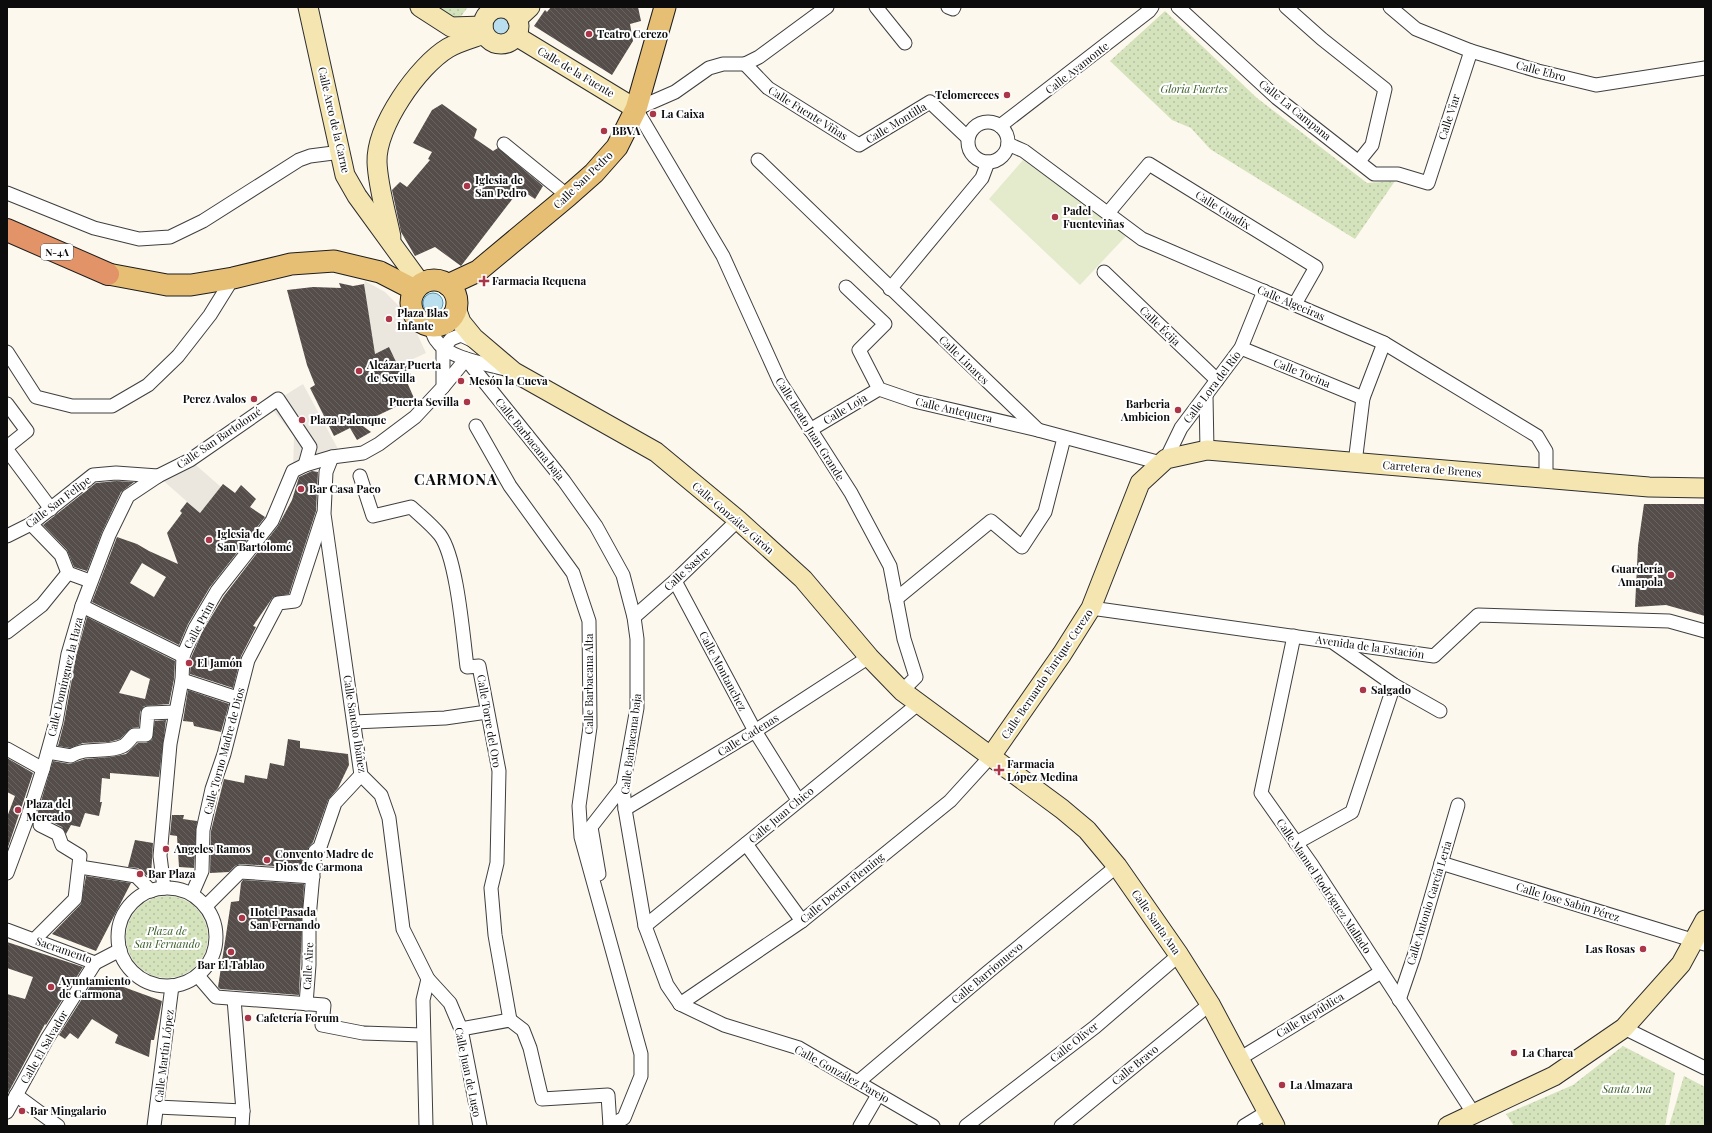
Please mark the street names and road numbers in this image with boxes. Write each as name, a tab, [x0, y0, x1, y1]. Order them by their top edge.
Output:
street label: Calle Ayamonte	[1042, 38, 1112, 97]
street label: Calle de la Fuente	[535, 43, 618, 101]
street label: Calle Ebro	[1514, 57, 1568, 84]
street label: Calle Arco de la Carne	[315, 65, 354, 175]
street label: Calle La Campana	[1256, 76, 1335, 144]
street label: Calle Fuente Viñas	[766, 82, 851, 143]
street label: Calle Viar	[1434, 92, 1463, 142]
street label: Calle Montilla	[863, 98, 929, 147]
street label: Calle San Pedro	[550, 147, 616, 212]
street label: Calle Guadix	[1193, 187, 1254, 233]
road number: N-4A	[41, 244, 73, 260]
street label: Calle Algeciras	[1255, 281, 1328, 324]
street label: Calle Écija	[1137, 302, 1184, 349]
street label: Calle Linares	[936, 332, 993, 387]
street label: Calle Lora del Río	[1179, 347, 1244, 426]
street label: Calle Tocina	[1271, 354, 1333, 391]
street label: Calle Beato Juan Grande	[772, 374, 849, 484]
street label: Calle Loja	[820, 389, 870, 427]
street label: Calle Antequera	[914, 393, 995, 426]
street label: Calle Barbacana baja	[493, 394, 569, 483]
street label: Calle San Bartolomé	[173, 403, 265, 472]
street label: Carretera de Brenes	[1382, 457, 1482, 480]
street label: Calle San Felipe	[22, 472, 94, 531]
street label: Calle González Girón	[689, 478, 778, 557]
street label: Calle Sastre	[660, 543, 713, 594]
street label: Calle Prim	[180, 598, 217, 651]
street label: Calle Bernardo Enrique Cerezo	[997, 606, 1096, 742]
street label: Calle Domínguez la Haza	[43, 615, 86, 738]
street label: Calle Montanchez	[696, 628, 751, 713]
street label: Avenida de la Estación	[1314, 631, 1426, 662]
street label: Calle Barbacana Alta	[581, 633, 596, 734]
street label: Calle Torre del Oro	[474, 673, 505, 769]
street label: Calle Sancho Ibáñez	[340, 674, 371, 774]
street label: Calle Torno Madre de Dios	[199, 686, 248, 816]
street label: Calle Barbacana baja	[617, 692, 644, 795]
street label: Calle Cadenas	[714, 710, 781, 759]
street label: Calle Juan Chico	[745, 783, 816, 846]
street label: Calle Manuel Rodríguez Mallado	[1274, 815, 1375, 956]
street label: Calle Antonio García Leria	[1402, 838, 1455, 967]
street label: Calle Doctor Fleming	[796, 849, 887, 926]
street label: Calle Jose Sabin Pérez	[1514, 879, 1622, 924]
street label: Calle Santa Ana	[1128, 886, 1185, 958]
street label: Sacramento	[34, 933, 94, 966]
street label: Calle Barrionuevo	[948, 938, 1025, 1007]
street label: Calle Aire	[299, 941, 316, 990]
street label: Calle República	[1273, 988, 1347, 1041]
street label: Calle El Salvador	[16, 1007, 71, 1086]
street label: Calle Martín López	[150, 1009, 177, 1103]
street label: Calle Oliver	[1046, 1018, 1101, 1065]
street label: Calle Juan de Lugo	[452, 1026, 485, 1118]
street label: Calle González Parejo	[792, 1041, 892, 1106]
street label: Calle Bravo	[1108, 1041, 1161, 1088]

